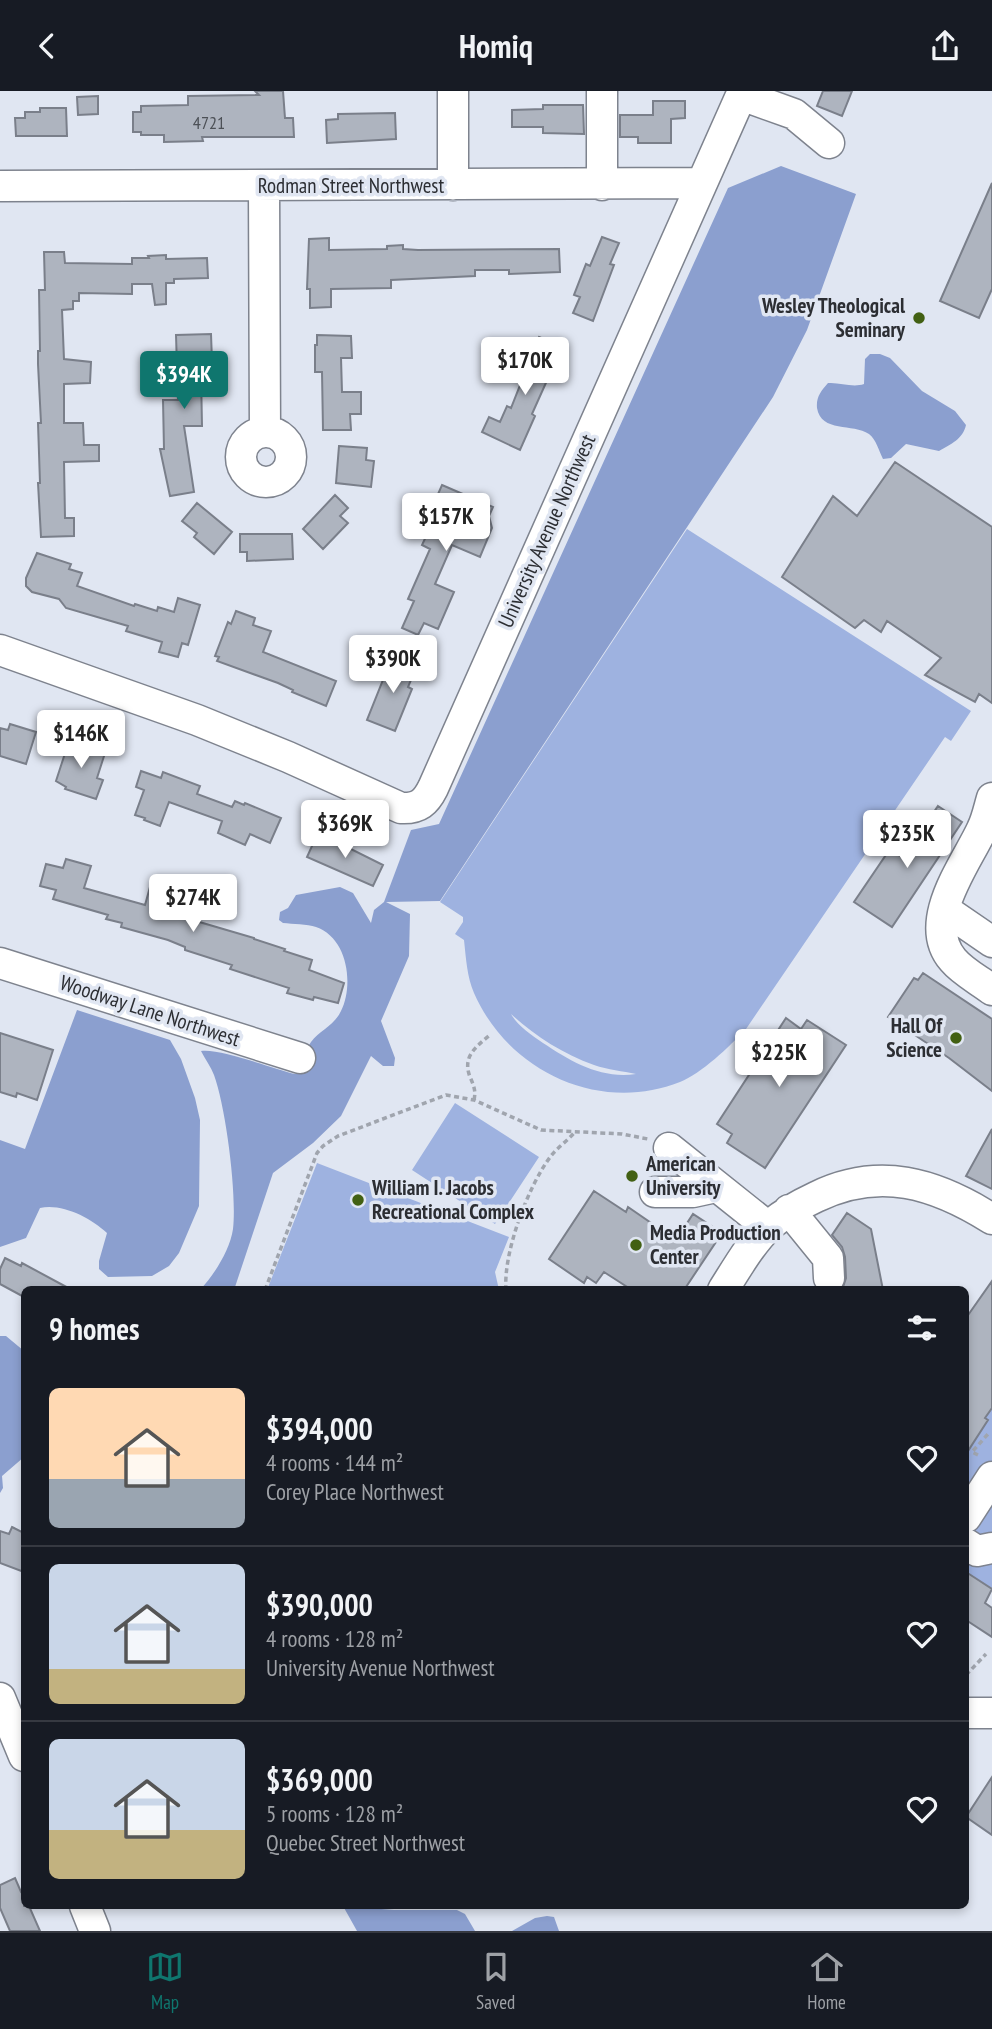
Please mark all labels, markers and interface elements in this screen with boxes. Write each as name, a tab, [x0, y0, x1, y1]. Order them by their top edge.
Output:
text: Homiq	[459, 25, 533, 67]
icon: back	[28, 27, 66, 65]
icon: share	[926, 27, 964, 65]
house number: 4721	[193, 111, 225, 134]
street label: Rodman Street Northwest	[258, 172, 444, 199]
place label: Wesley Theological Seminary	[761, 292, 906, 343]
marker: Wesley Theological Seminary	[911, 310, 927, 326]
pin: $170K	[476, 337, 574, 397]
text: $170K	[497, 345, 553, 374]
pin: $394K	[135, 351, 233, 411]
text: $394K	[156, 359, 212, 388]
street label: University Avenue Northwest	[492, 430, 601, 632]
pin: $157K	[397, 493, 495, 553]
text: $157K	[418, 501, 474, 530]
pin: $390K	[344, 635, 442, 695]
text: $390K	[365, 643, 421, 672]
pin: $146K	[32, 711, 130, 770]
text: $146K	[53, 718, 109, 747]
pin: $369K	[296, 801, 394, 860]
text: $369K	[317, 808, 373, 837]
pin: $235K	[858, 811, 956, 870]
text: $235K	[879, 818, 935, 847]
pin: $274K	[144, 875, 242, 934]
text: $274K	[165, 882, 221, 911]
street label: Woodway Lane Northwest	[57, 969, 244, 1052]
place label: Hall Of Science	[886, 1012, 943, 1063]
pin: $225K	[730, 1030, 828, 1089]
marker: Hall Of Science	[948, 1030, 964, 1046]
text: $225K	[751, 1037, 807, 1066]
place label: American University	[645, 1150, 721, 1201]
marker: American University	[624, 1168, 640, 1184]
place label: William I. Jacobs Recreational Complex	[371, 1174, 535, 1225]
marker: William I. Jacobs Recreational Complex	[350, 1192, 366, 1208]
place label: Media Production Center	[650, 1219, 781, 1270]
marker: Media Production Center	[628, 1237, 644, 1253]
text: 9 homes	[49, 1309, 140, 1348]
icon: filters	[903, 1309, 941, 1347]
text: $394,000	[266, 1409, 373, 1448]
icon: home	[105, 1416, 189, 1500]
icon: heart	[903, 1439, 941, 1477]
text: 4 rooms · 144 m²	[266, 1448, 403, 1477]
text: Corey Place Northwest	[266, 1477, 444, 1506]
text: $390,000	[266, 1585, 373, 1624]
icon: home	[105, 1592, 189, 1676]
icon: heart	[903, 1615, 941, 1653]
text: 4 rooms · 128 m²	[266, 1624, 403, 1653]
text: University Avenue Northwest	[266, 1653, 495, 1682]
text: $369,000	[266, 1760, 373, 1799]
icon: home	[105, 1767, 189, 1851]
icon: heart	[903, 1790, 941, 1828]
text: 5 rooms · 128 m²	[266, 1799, 403, 1828]
text: Quebec Street Northwest	[266, 1828, 465, 1857]
tab: Map	[146, 1948, 184, 2014]
tab: Saved	[476, 1948, 515, 2014]
tab: Home	[807, 1948, 846, 2014]

